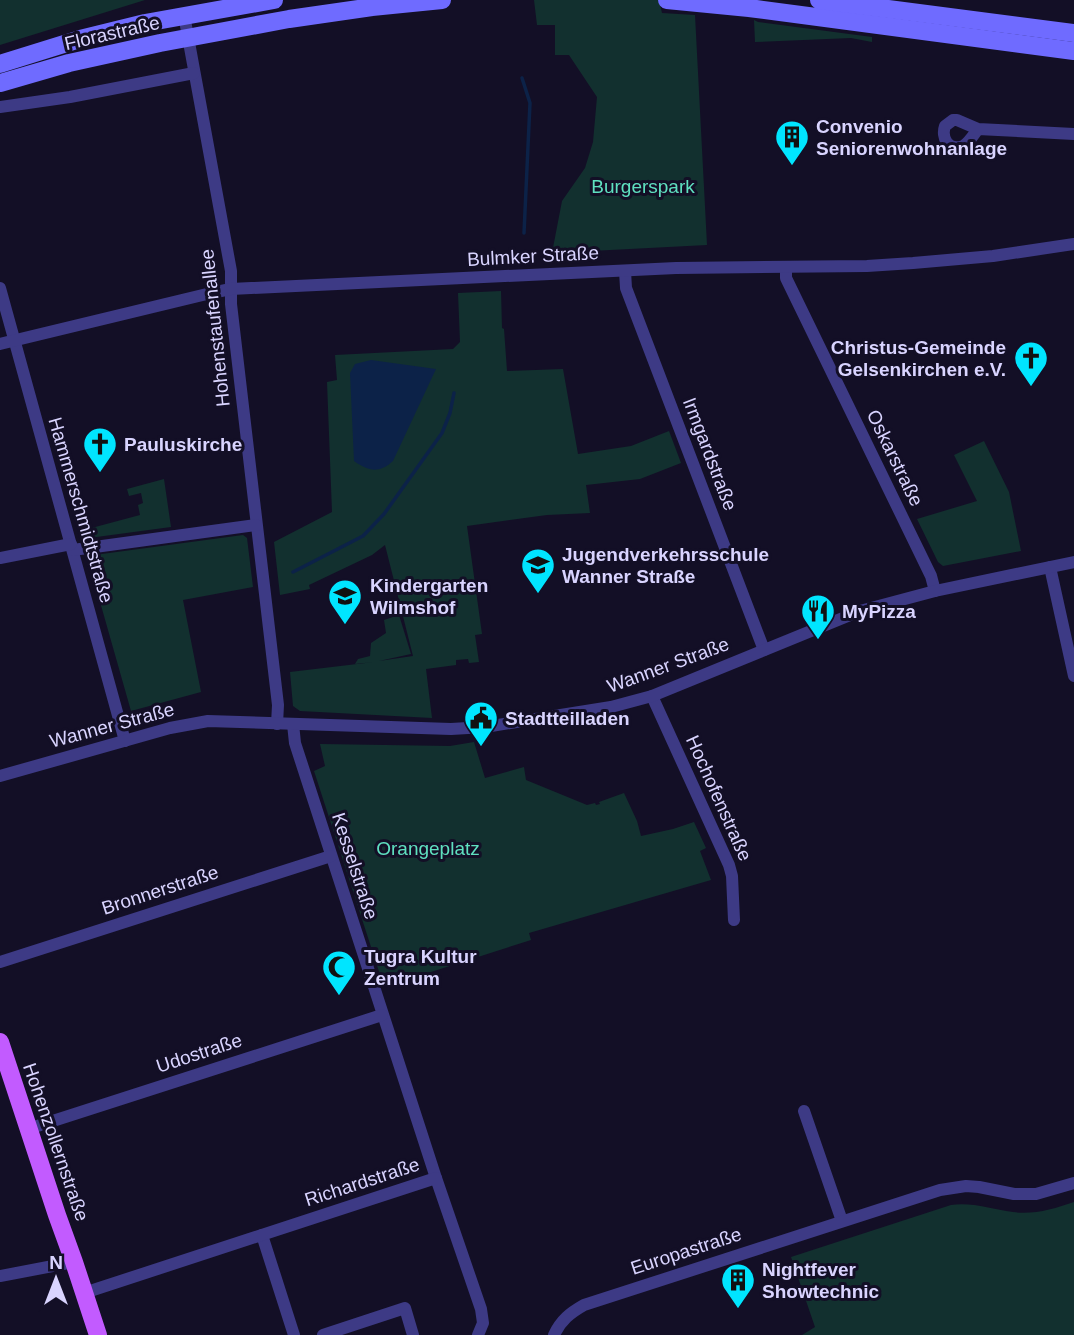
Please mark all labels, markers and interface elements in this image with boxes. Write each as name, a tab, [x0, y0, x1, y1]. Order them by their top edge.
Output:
street label: Florastraße	[62, 12, 162, 54]
place label: Convenio Seniorenwohnanlage	[816, 116, 1007, 159]
building icon: Convenio Seniorenwohnanlage	[773, 118, 811, 167]
park label: Burgerspark	[591, 176, 695, 197]
street label: Bulmker Straße	[467, 242, 599, 270]
street label: Hohenstaufenallee	[196, 248, 234, 408]
place label: Christus-Gemeinde Gelsenkirchen e.V.	[831, 337, 1006, 380]
church icon: Christus-Gemeinde Gelsenkirchen e.V.	[1012, 339, 1050, 388]
street label: Irmgardstraße	[679, 395, 741, 513]
street label: Oskarstraße	[863, 406, 927, 510]
street label: Hammerschmidtstraße	[44, 415, 118, 605]
church icon: Pauluskirche	[81, 425, 119, 474]
place label: Pauluskirche	[124, 434, 242, 455]
place label: Jugendverkehrsschule Wanner Straße	[562, 544, 769, 587]
school or university icon: Jugendverkehrsschule Wanner Straße	[519, 546, 557, 595]
place label: Kindergarten Wilmshof	[370, 575, 488, 618]
school or university icon: Kindergarten Wilmshof	[326, 577, 364, 626]
restaurant icon: MyPizza	[799, 592, 837, 641]
place label: MyPizza	[842, 601, 916, 622]
street label: Wanner Straße	[604, 633, 732, 697]
street label: Wanner Straße	[47, 698, 177, 752]
public building icon: Stadtteilladen	[462, 699, 500, 748]
place label: Stadtteilladen	[505, 708, 630, 729]
street label: Hochofenstraße	[682, 732, 756, 864]
street label: Kesselstraße	[328, 810, 382, 922]
park label: Orangeplatz	[376, 838, 480, 859]
street label: Bronnerstraße	[99, 861, 221, 919]
place label: Tugra Kultur Zentrum	[364, 946, 477, 989]
mosque icon: Tugra Kultur Zentrum	[320, 948, 358, 997]
street label: Udostraße	[154, 1029, 244, 1077]
street label: Hohenzollernstraße	[19, 1060, 93, 1224]
street label: Richardstraße	[302, 1154, 422, 1210]
street label: Europastraße	[628, 1223, 744, 1279]
north arrow	[21, 1244, 91, 1314]
text: N	[49, 1252, 63, 1273]
place label: Nightfever Showtechnic	[762, 1259, 880, 1302]
building icon: Nightfever Showtechnic	[719, 1261, 757, 1310]

